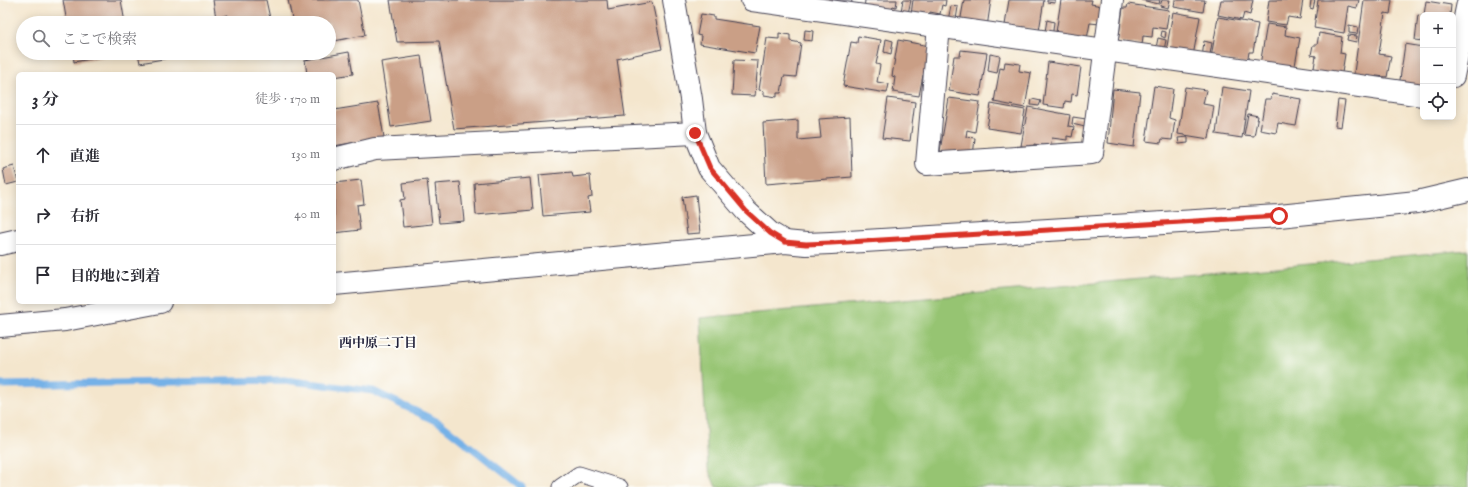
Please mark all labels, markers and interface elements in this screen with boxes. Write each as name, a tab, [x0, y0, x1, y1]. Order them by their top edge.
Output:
map controls	[1420, 12, 1456, 120]
button: +	[1420, 12, 1456, 48]
search box	[16, 16, 336, 60]
icon: search	[30, 27, 52, 49]
text: ここで検索	[62, 30, 137, 49]
button: −	[1420, 48, 1456, 84]
button: locate	[1420, 84, 1456, 120]
text: 3 分	[32, 90, 59, 111]
text: 徒歩 · 170 m	[255, 91, 320, 108]
route end	[686, 124, 704, 142]
icon: ahead	[32, 144, 54, 166]
text: 130 m	[291, 146, 320, 163]
text: 直進	[70, 147, 100, 166]
icon: right	[32, 204, 54, 226]
text: 40 m	[294, 206, 320, 223]
text: 右折	[70, 207, 100, 226]
route start	[1270, 207, 1288, 225]
icon: arrive	[32, 264, 54, 286]
text: 目的地に到着	[70, 267, 160, 286]
district label: 西中原二丁目	[339, 335, 417, 352]

